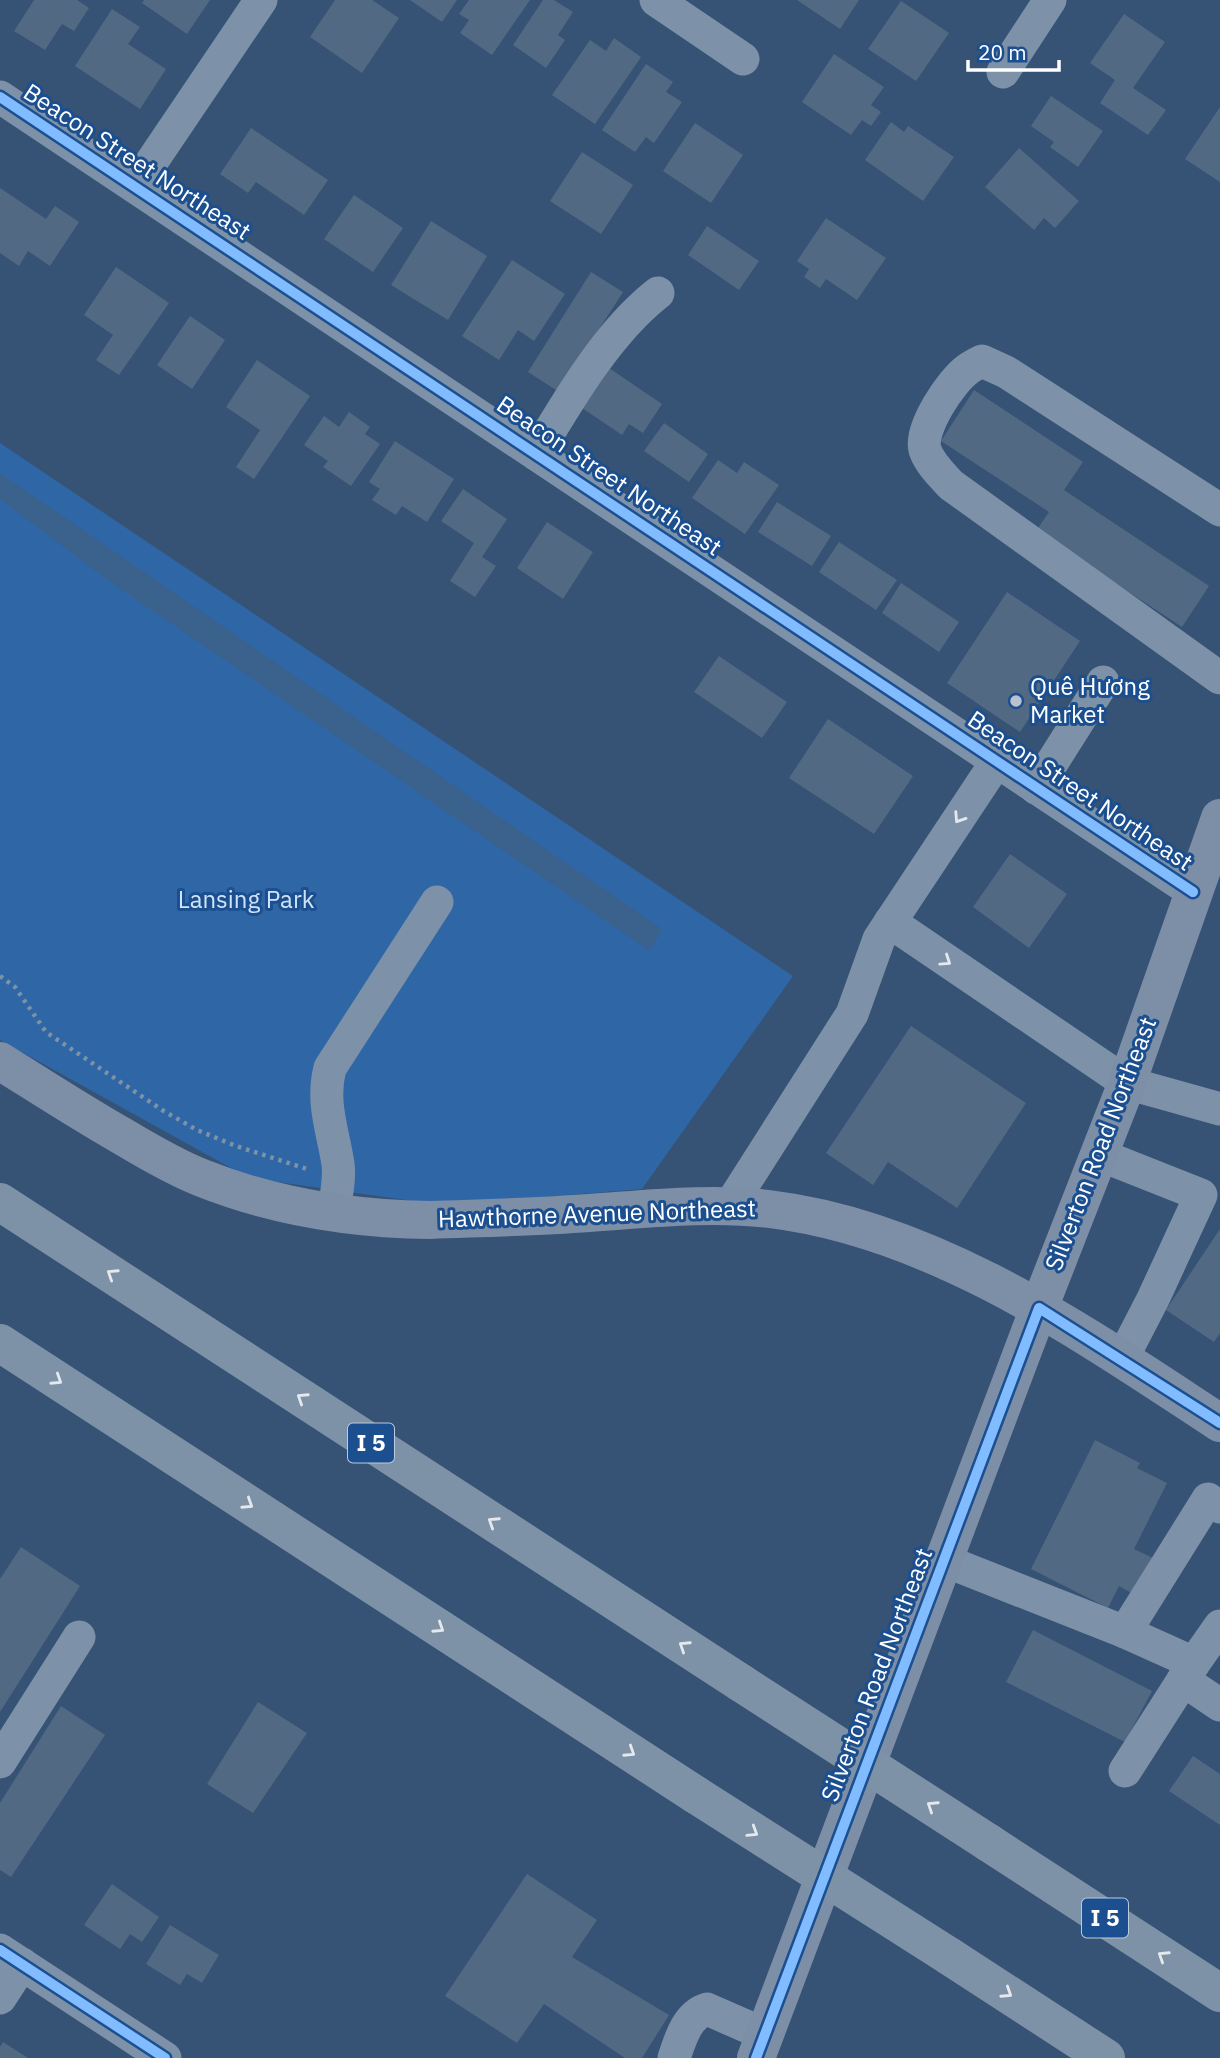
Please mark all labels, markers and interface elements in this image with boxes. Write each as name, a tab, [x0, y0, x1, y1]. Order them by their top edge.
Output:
scale bar	[968, 28, 1059, 72]
text: 20 m	[978, 38, 1027, 66]
street label: Beacon Street Northeast	[18, 76, 257, 247]
street label: Beacon Street Northeast	[491, 388, 728, 563]
place label: Quê Hương Market	[1030, 670, 1150, 730]
marker: Quê Hương Market	[1008, 693, 1024, 709]
street label: Beacon Street Northeast	[962, 703, 1199, 878]
one-way arrow	[955, 810, 967, 823]
park label: Lansing Park	[178, 883, 315, 915]
one-way arrow	[939, 952, 952, 965]
street label: Silverton Road Northeast	[1037, 1012, 1163, 1275]
street label: Hawthorne Avenue Northeast	[437, 1191, 756, 1235]
one-way arrow	[106, 1270, 119, 1283]
one-way arrow	[50, 1372, 63, 1385]
one-way arrow	[297, 1394, 310, 1407]
road number: I 5	[348, 1424, 394, 1462]
one-way arrow	[241, 1495, 254, 1508]
one-way arrow	[488, 1518, 501, 1531]
street label: Silverton Road Northeast	[813, 1543, 939, 1806]
one-way arrow	[431, 1620, 444, 1632]
one-way arrow	[679, 1642, 692, 1654]
one-way arrow	[622, 1744, 635, 1756]
one-way arrow	[927, 1802, 940, 1815]
one-way arrow	[746, 1823, 759, 1836]
road number: I 5	[1082, 1898, 1128, 1938]
one-way arrow	[1158, 1952, 1171, 1964]
one-way arrow	[999, 1985, 1012, 1998]

